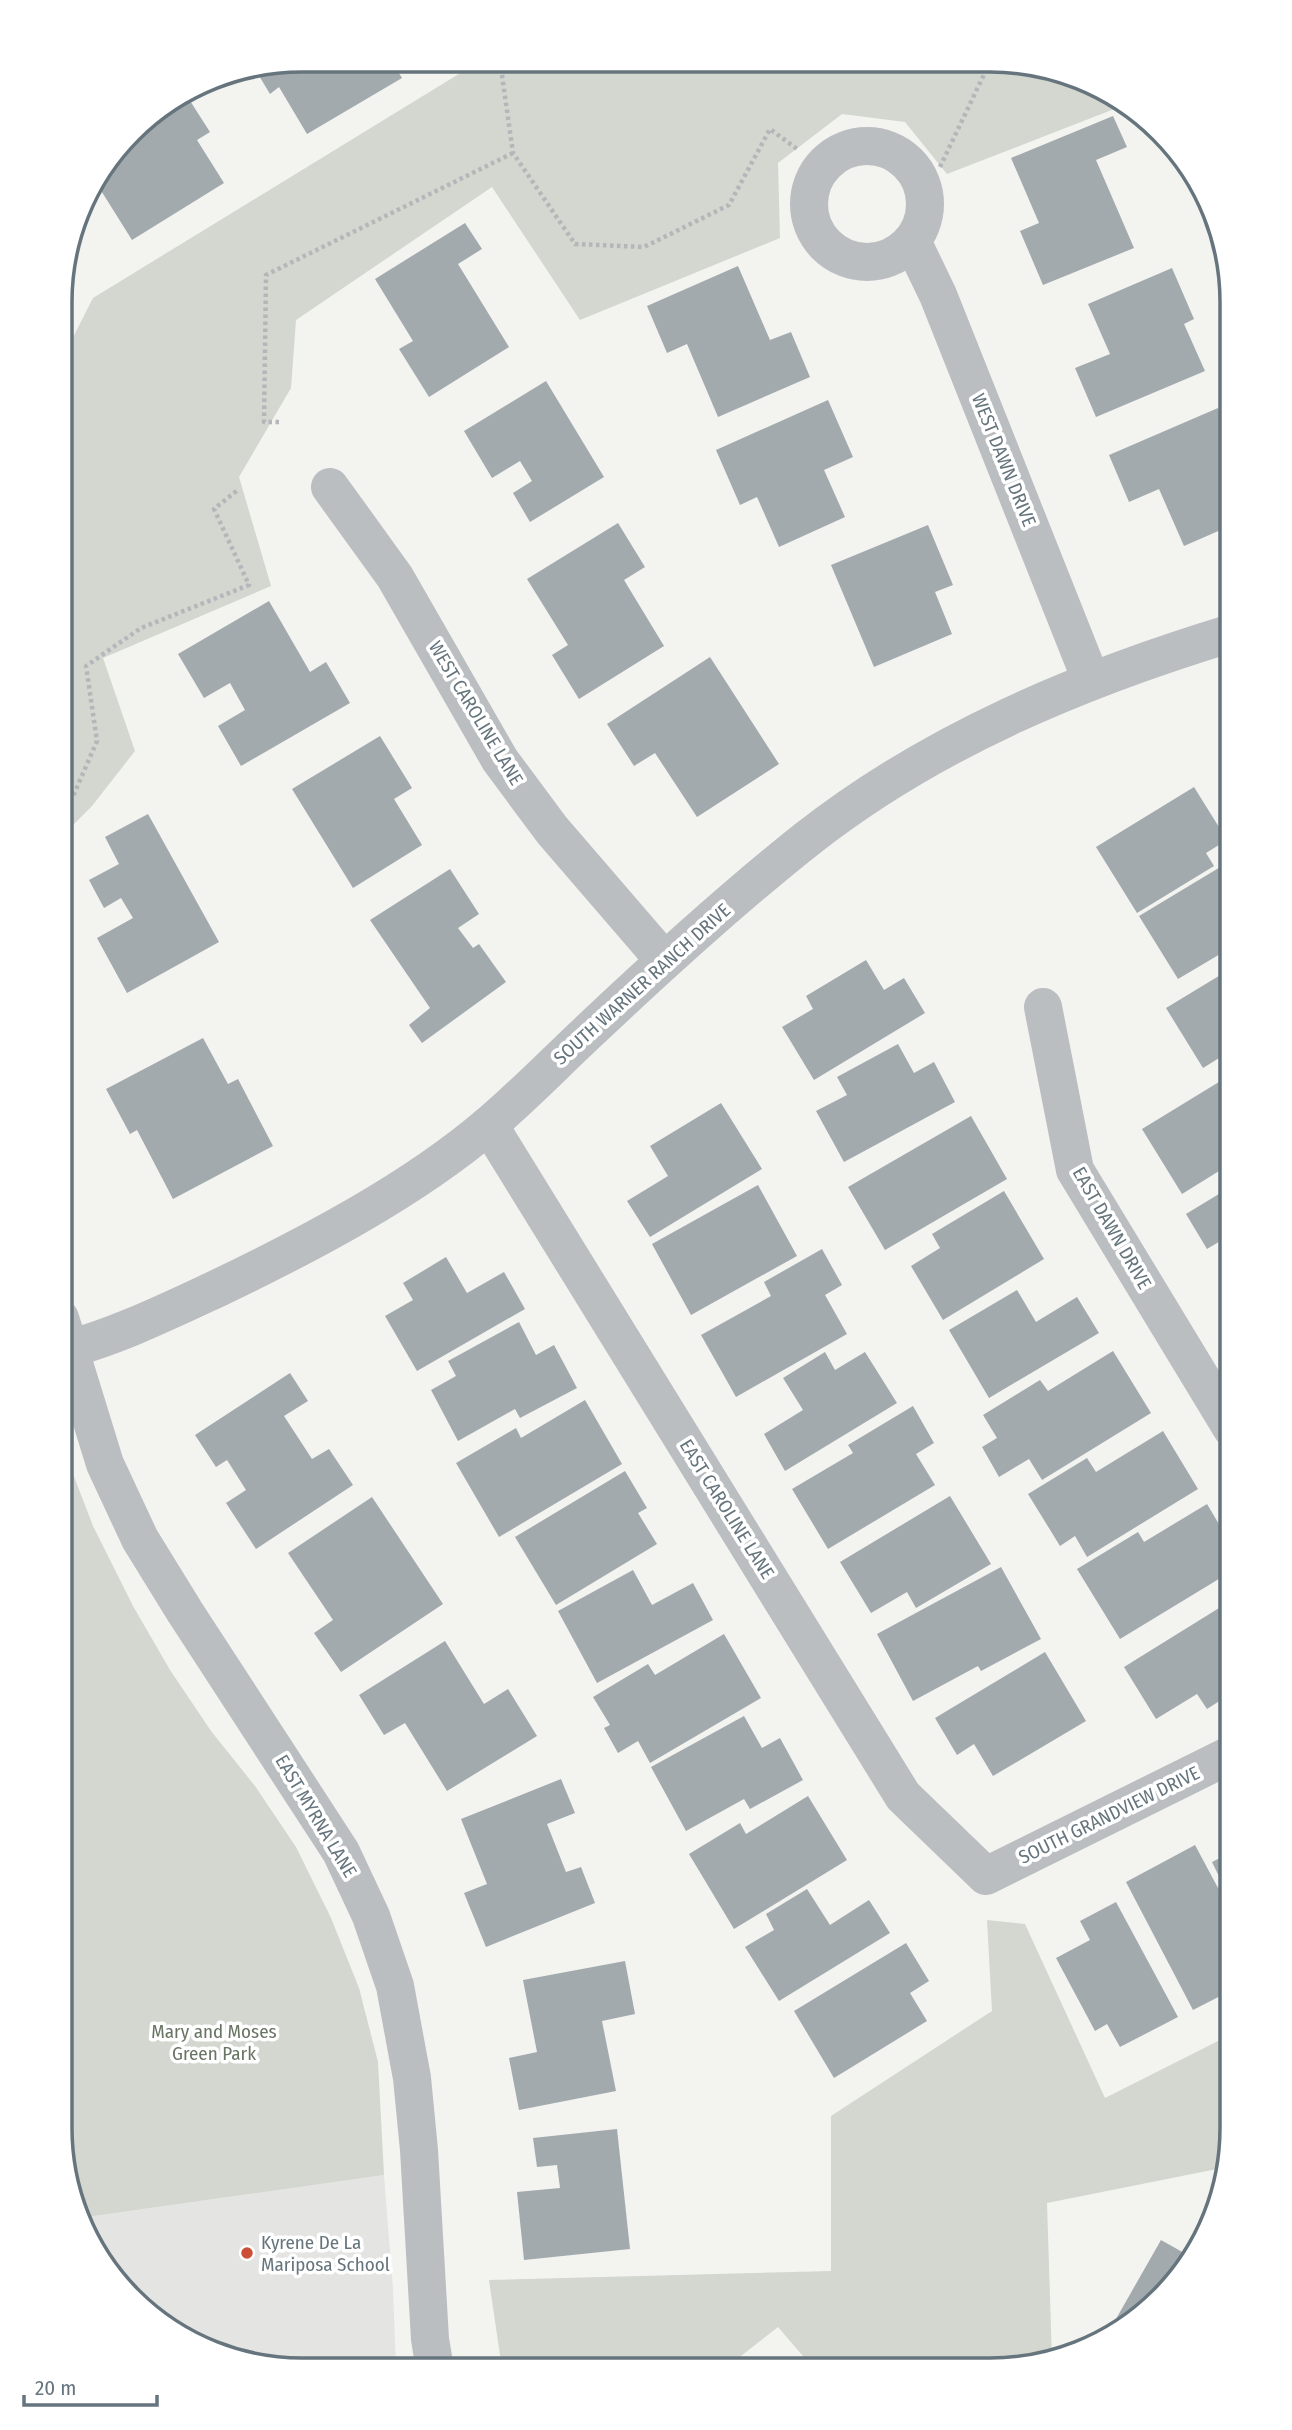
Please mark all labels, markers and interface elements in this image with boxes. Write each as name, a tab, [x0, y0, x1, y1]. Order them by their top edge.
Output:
street label: WEST DAWN DRIVE	[967, 390, 1041, 530]
street label: WEST CAROLINE LANE	[424, 637, 528, 789]
street label: SOUTH WARNER RANCH DRIVE	[549, 899, 735, 1069]
street label: EAST DAWN DRIVE	[1068, 1163, 1156, 1293]
street label: EAST CAROLINE LANE	[675, 1435, 779, 1583]
street label: EAST MYRNA LANE	[270, 1750, 362, 1882]
street label: SOUTH GRANDVIEW DRIVE	[1015, 1761, 1203, 1869]
park label: Mary and Moses Green Park	[151, 2020, 277, 2065]
place label: Kyrene De La Mariposa School	[261, 2231, 390, 2276]
marker: Kyrene De La Mariposa School	[239, 2245, 255, 2261]
scale bar	[24, 2364, 158, 2408]
text: 20 m	[35, 2375, 76, 2401]

